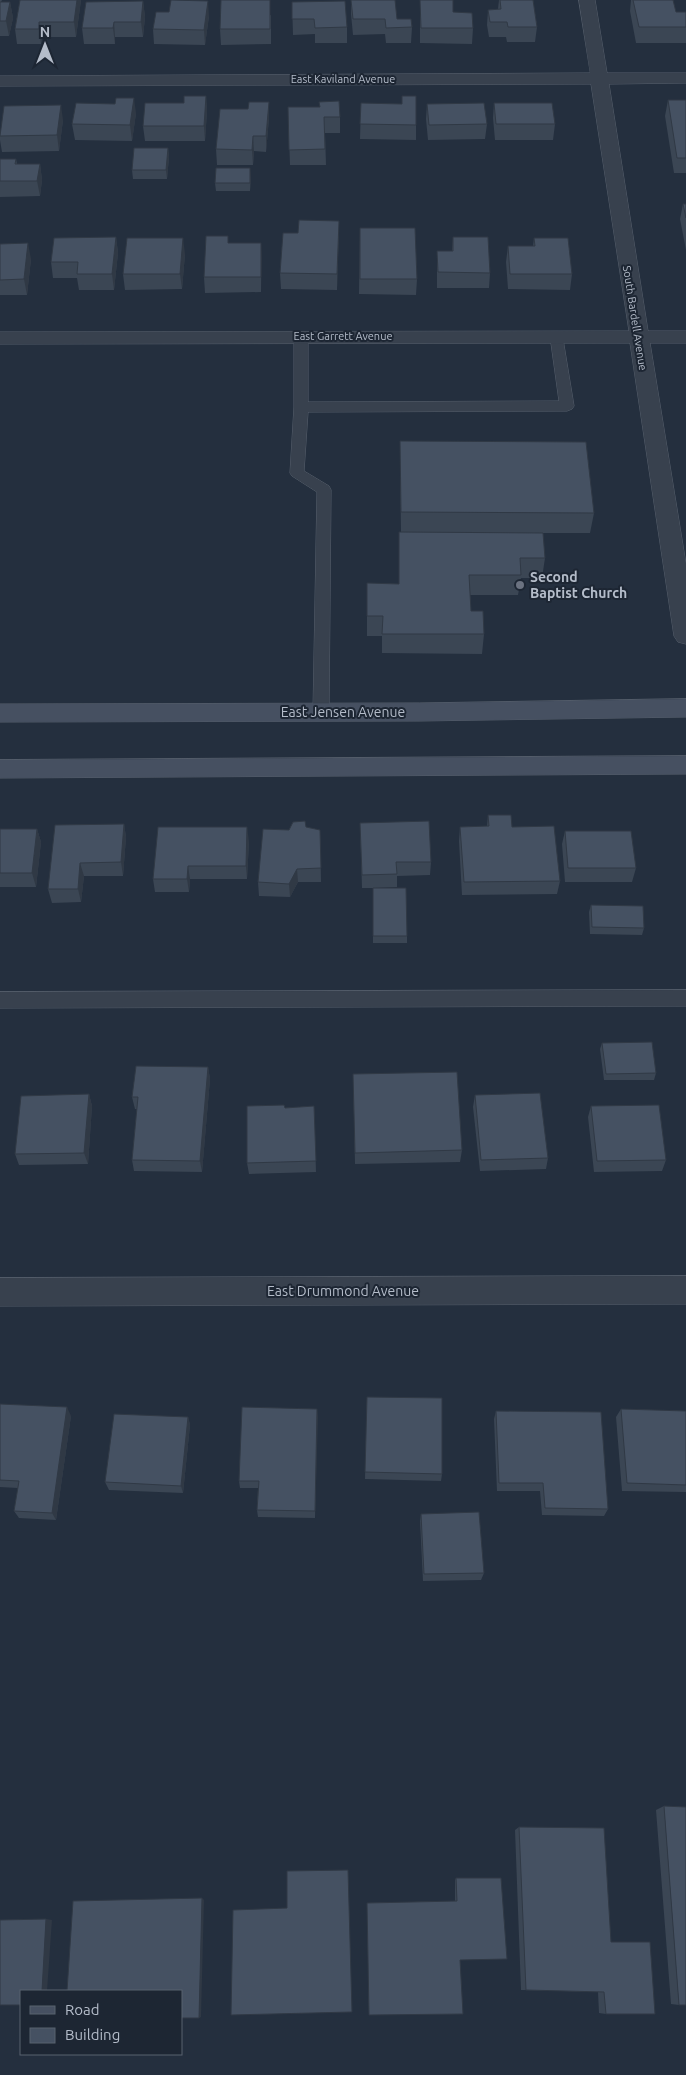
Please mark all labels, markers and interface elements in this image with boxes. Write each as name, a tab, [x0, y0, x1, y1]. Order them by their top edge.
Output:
north arrow	[20, 20, 70, 70]
text: N	[40, 24, 50, 40]
street label: East Kaviland Avenue	[291, 73, 395, 85]
street label: South Bardell Avenue	[621, 265, 649, 371]
street label: East Garrett Avenue	[294, 330, 393, 342]
place label: Second Baptist Church	[530, 569, 627, 601]
marker: Second Baptist Church	[514, 579, 526, 591]
street label: East Jensen Avenue	[281, 704, 405, 720]
street label: East Drummond Avenue	[267, 1283, 419, 1299]
legend	[20, 1990, 182, 2055]
text: Road	[65, 2001, 100, 2018]
text: Building	[65, 2026, 120, 2043]

